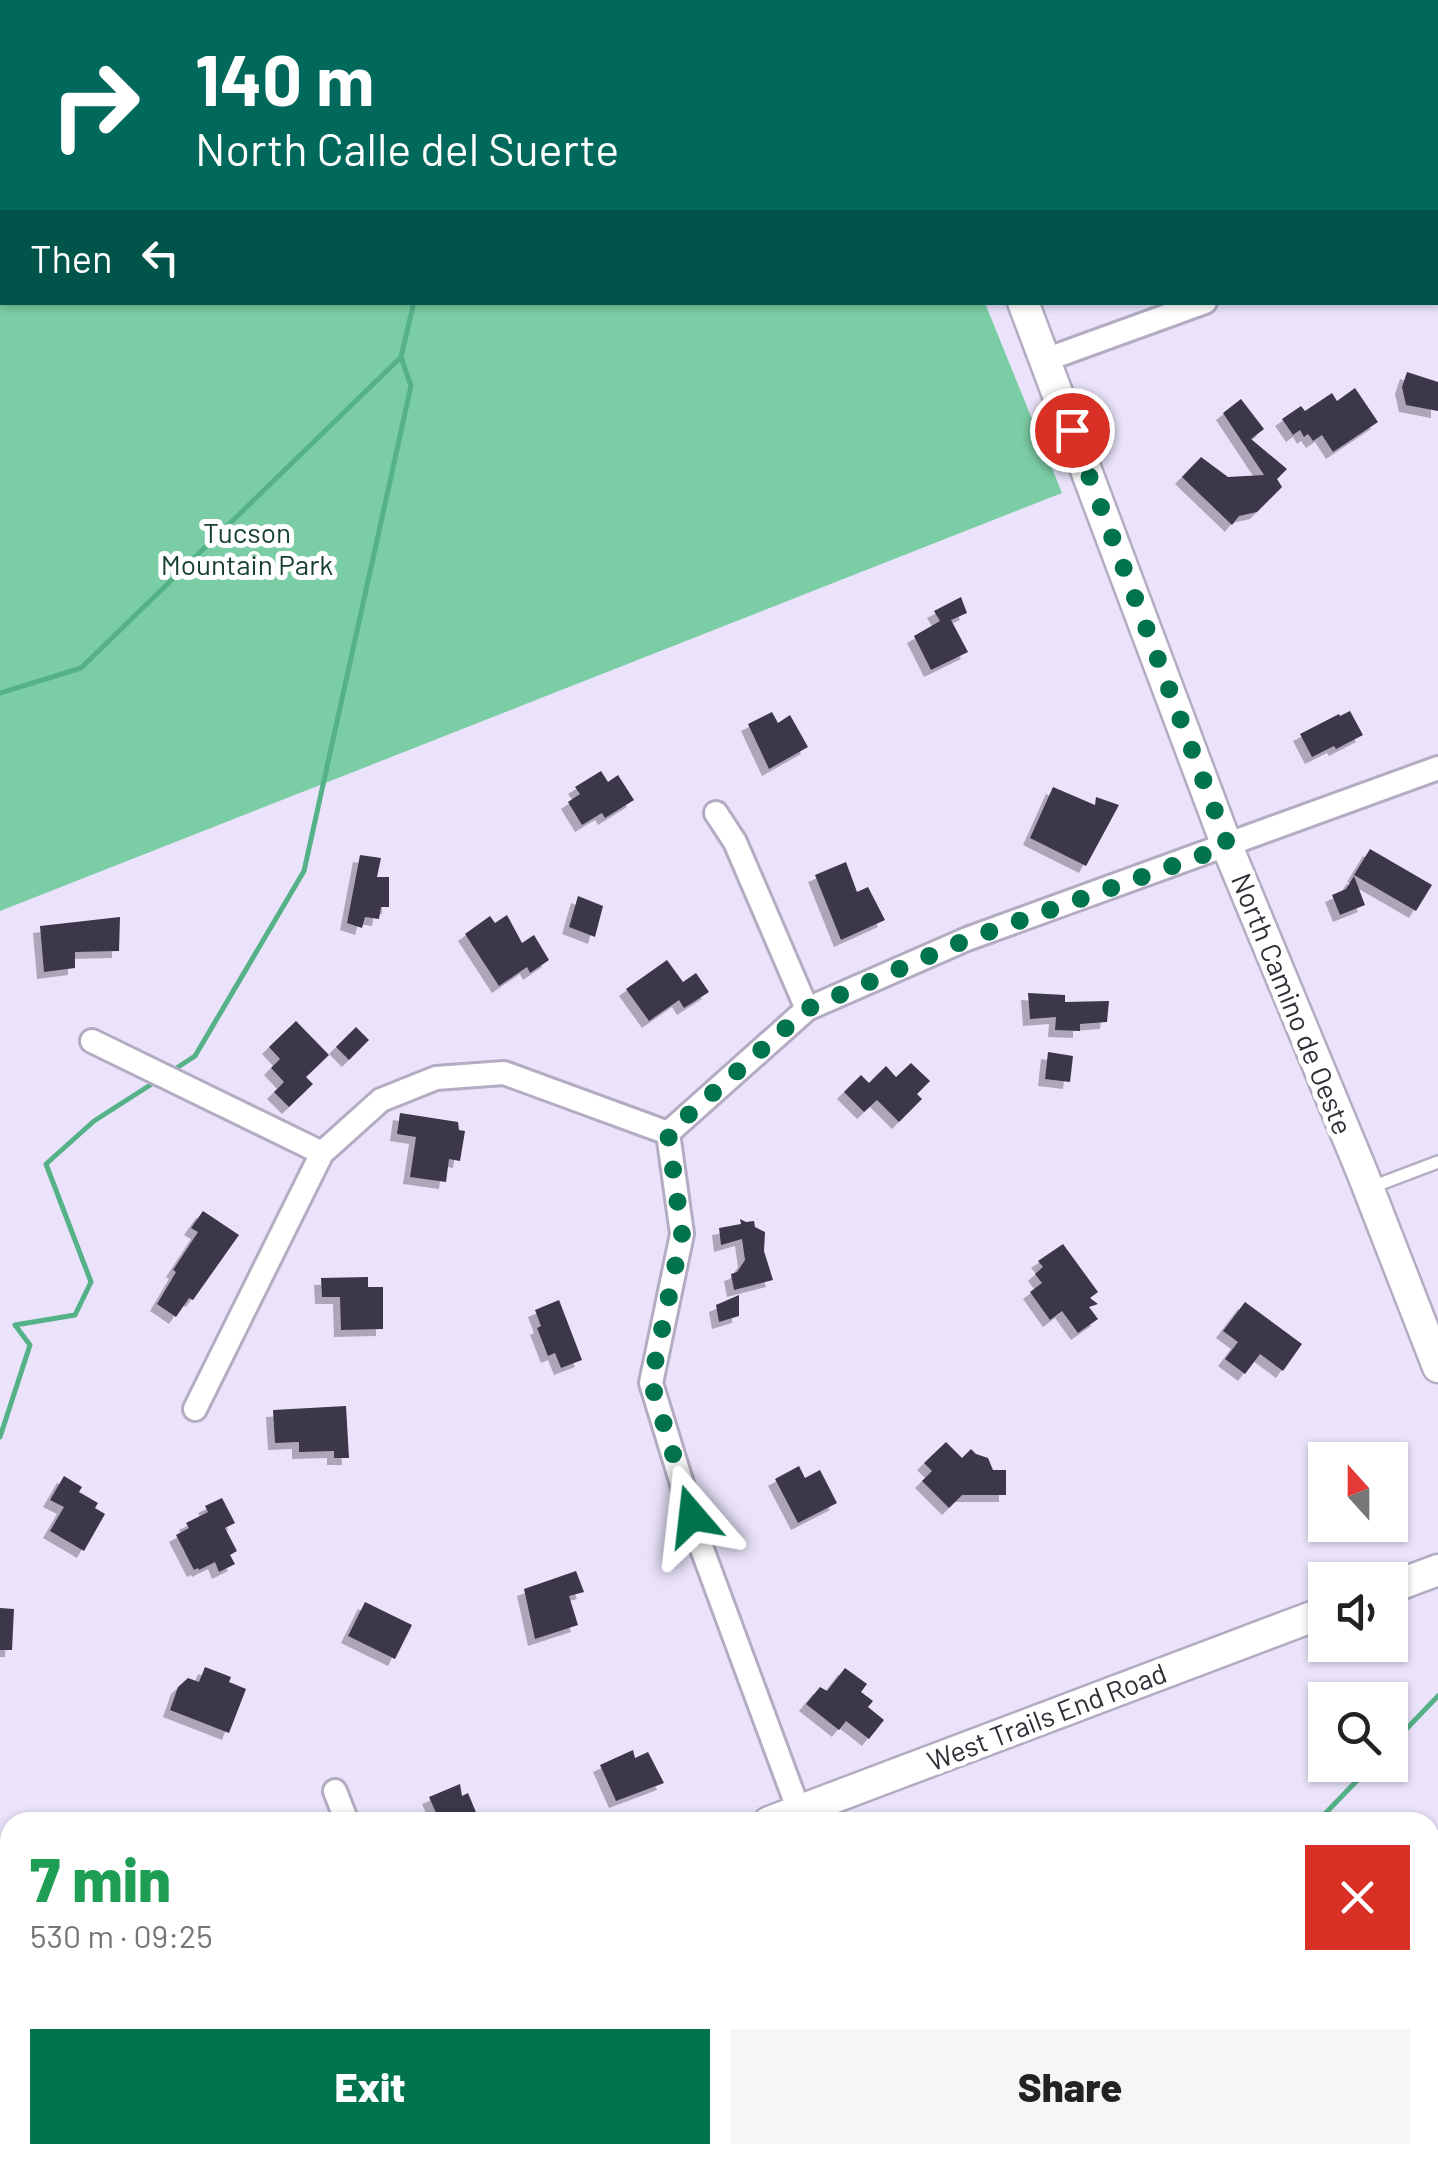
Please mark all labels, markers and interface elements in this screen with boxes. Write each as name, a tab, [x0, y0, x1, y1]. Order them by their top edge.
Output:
text: 140 m	[195, 36, 374, 120]
icon: right	[30, 40, 160, 170]
text: North Calle del Suerte	[195, 121, 619, 175]
icon: left	[133, 230, 188, 285]
text: Then	[30, 235, 113, 281]
pin	[1030, 388, 1115, 473]
icon: arrive	[1045, 403, 1100, 458]
park label: Tucson Mountain Park	[161, 515, 333, 581]
street label: North Camino de Oeste	[1225, 868, 1361, 1139]
north arrow	[1308, 1442, 1408, 1542]
map controls	[1308, 1442, 1408, 1782]
position arrow	[640, 1464, 744, 1568]
button: sound	[1308, 1562, 1408, 1662]
street label: West Trails End Road	[922, 1655, 1171, 1777]
button: search	[1308, 1682, 1408, 1782]
text: 7 min	[30, 1842, 171, 1914]
button: close	[1305, 1845, 1410, 1950]
text: 530 m · 09:25	[30, 1916, 213, 1954]
button: Exit	[30, 2029, 710, 2144]
button: Share	[730, 2029, 1410, 2144]

